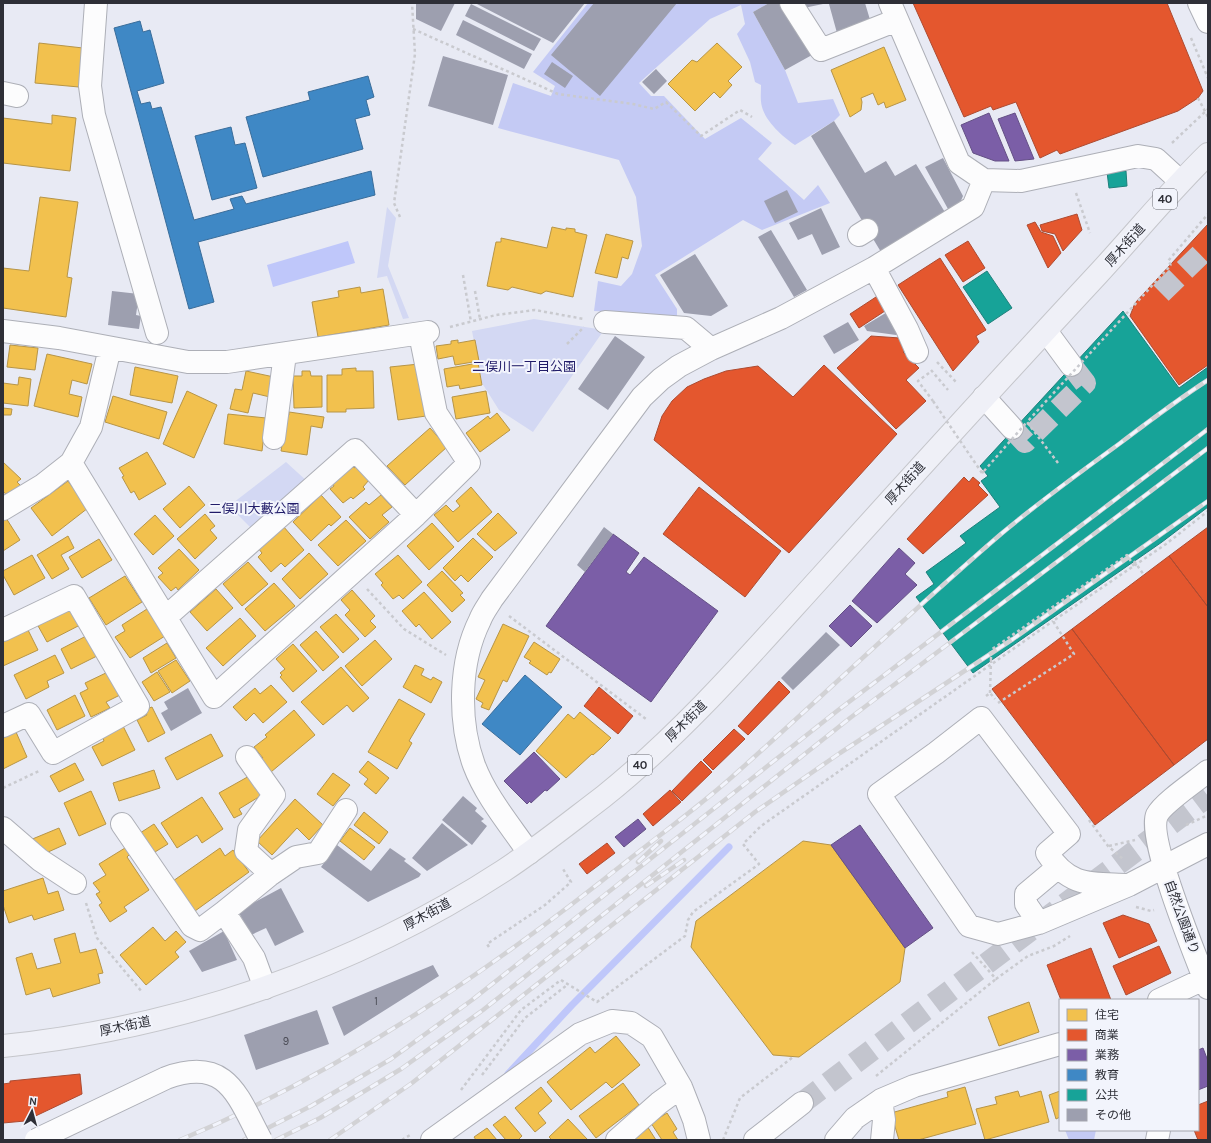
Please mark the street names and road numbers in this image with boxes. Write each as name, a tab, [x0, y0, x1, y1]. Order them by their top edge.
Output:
road number: 40	[1153, 189, 1177, 209]
street label: 厚木街道	[1102, 221, 1148, 269]
street label: 厚木街道	[882, 459, 928, 507]
street label: 厚木街道	[662, 697, 710, 745]
road number: 40	[628, 755, 652, 775]
street label: 自然公園通り	[1162, 878, 1202, 956]
street label: 厚木街道	[401, 895, 453, 933]
street label: 厚木街道	[98, 1013, 152, 1039]

